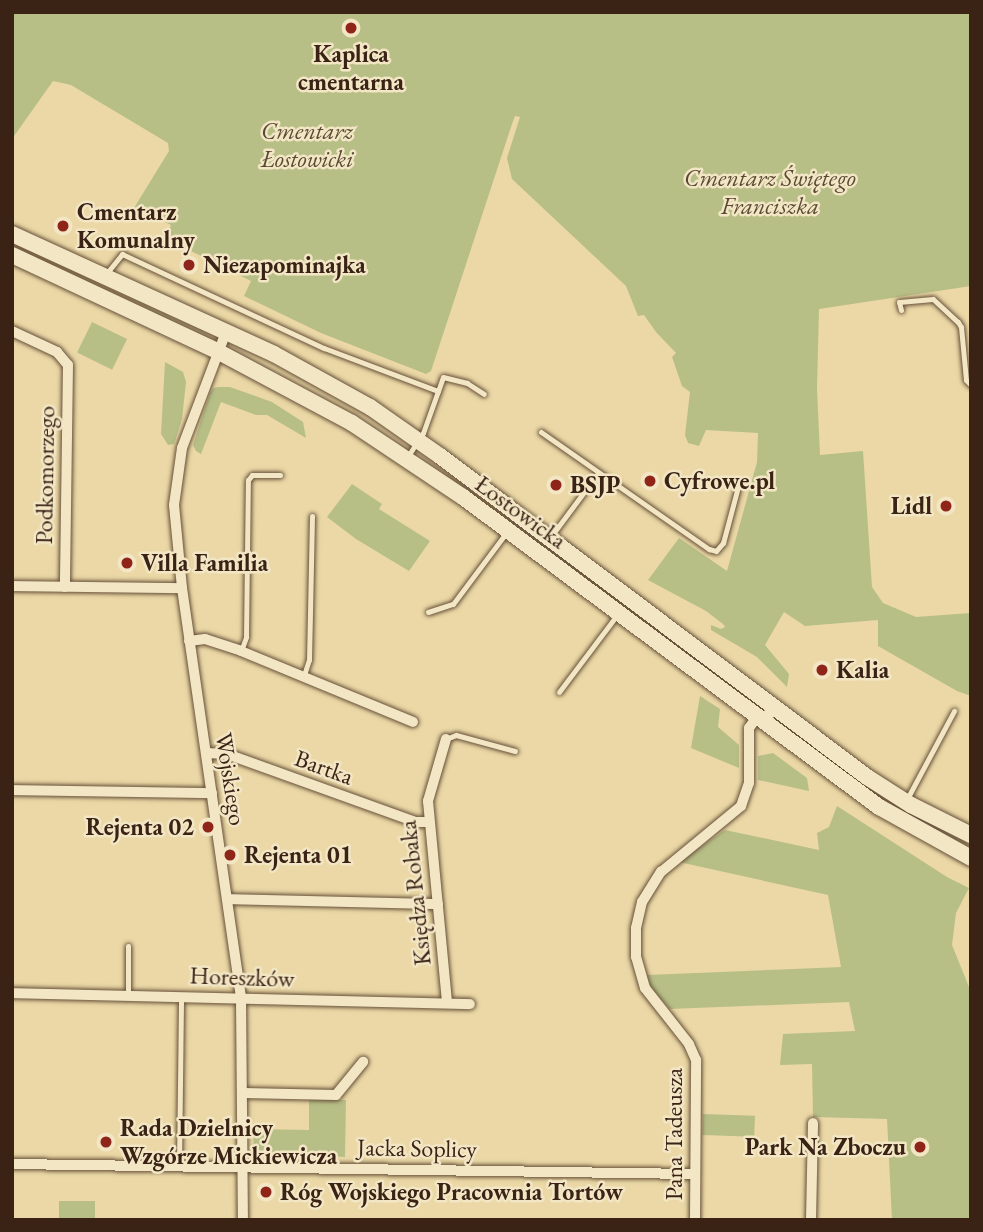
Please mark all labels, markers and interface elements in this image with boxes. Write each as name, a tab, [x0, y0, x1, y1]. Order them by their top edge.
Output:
marker: Kaplica cmentarna	[343, 20, 359, 36]
place label: Kaplica cmentarna	[298, 40, 404, 96]
park label: Cmentarz Łostowicki	[261, 117, 353, 173]
park label: Cmentarz Świętego Franciszka	[684, 164, 856, 220]
place label: Cmentarz Komunalny	[77, 198, 195, 254]
marker: Cmentarz Komunalny	[55, 218, 71, 234]
place label: Niezapominajka	[203, 251, 366, 279]
marker: Niezapominajka	[181, 257, 197, 273]
street label: Podkomorzego	[29, 406, 61, 544]
place label: Cyfrowe.pl	[664, 467, 775, 495]
street label: Łostowicka	[470, 469, 572, 555]
place label: BSJP	[570, 471, 620, 499]
marker: Cyfrowe.pl	[642, 473, 658, 489]
marker: BSJP	[548, 477, 564, 493]
place label: Lidl	[891, 492, 932, 520]
marker: Lidl	[938, 498, 954, 514]
place label: Villa Familia	[141, 549, 268, 577]
marker: Villa Familia	[119, 555, 135, 571]
place label: Kalia	[836, 656, 889, 684]
marker: Kalia	[814, 662, 830, 678]
street label: Wojskiego	[209, 731, 253, 827]
street label: Bartka	[291, 743, 357, 791]
place label: Rejenta 02	[86, 813, 194, 841]
marker: Rejenta 02	[200, 819, 216, 835]
street label: Księdza Robaka	[393, 819, 437, 967]
place label: Rejenta 01	[244, 841, 352, 869]
marker: Rejenta 01	[222, 847, 238, 863]
street label: Horeszków	[189, 961, 295, 993]
street label: Pana Tadeusza	[660, 1068, 688, 1200]
place label: Rada Dzielnicy Wzgórze Mickiewicza	[120, 1114, 337, 1170]
street label: Jacka Soplicy	[357, 1133, 477, 1163]
place label: Park Na Zboczu	[745, 1133, 906, 1161]
marker: Rada Dzielnicy Wzgórze Mickiewicza	[98, 1134, 114, 1150]
marker: Park Na Zboczu	[912, 1139, 928, 1155]
place label: Róg Wojskiego Pracownia Tortów	[280, 1178, 623, 1206]
marker: Róg Wojskiego Pracownia Tortów	[258, 1184, 274, 1200]

